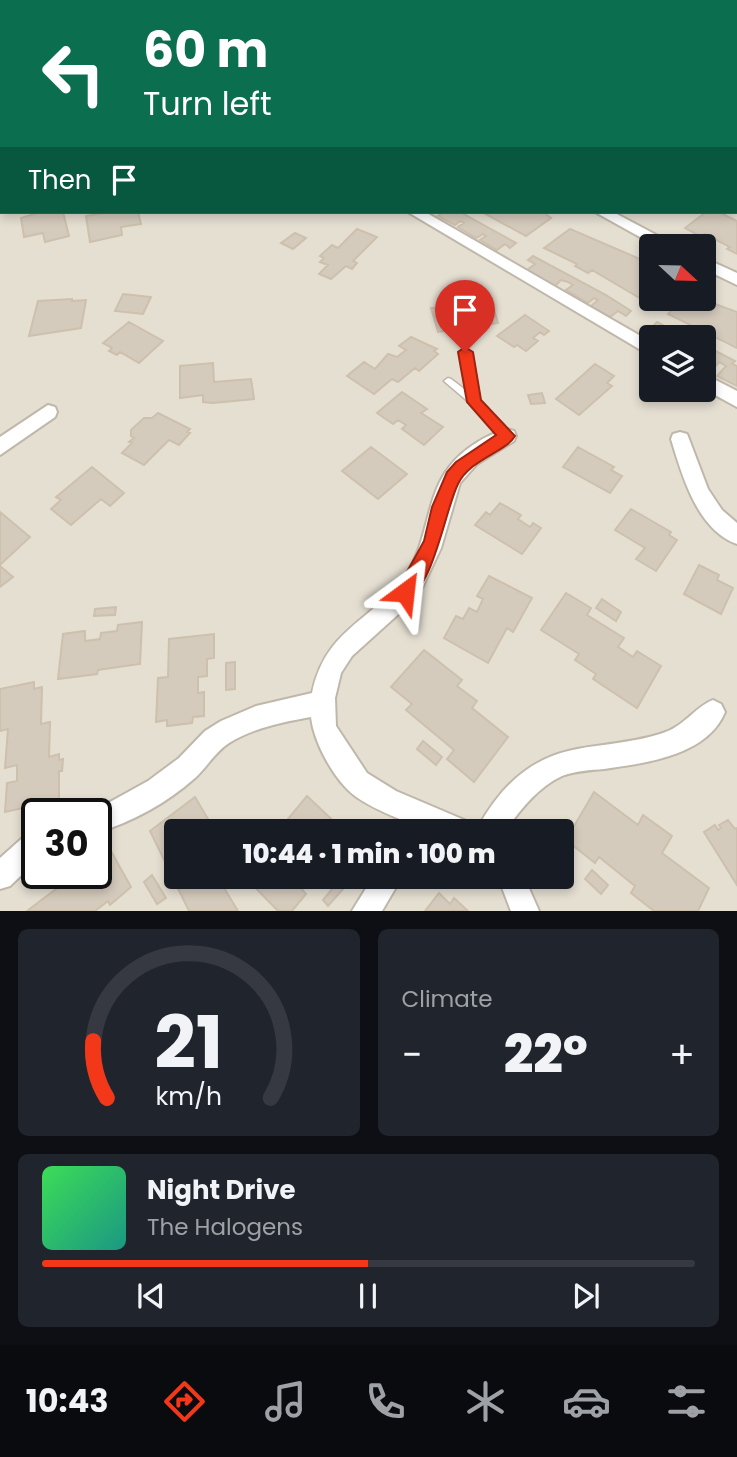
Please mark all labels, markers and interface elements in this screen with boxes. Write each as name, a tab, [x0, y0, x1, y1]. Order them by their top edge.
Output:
text: 60 m	[143, 16, 268, 84]
icon: left	[28, 28, 119, 119]
text: Turn left	[143, 81, 272, 126]
icon: arrive	[105, 161, 143, 199]
text: Then	[28, 162, 91, 198]
north arrow	[639, 234, 716, 312]
map controls	[639, 234, 716, 402]
pin	[435, 280, 495, 352]
icon: arrive	[446, 291, 484, 329]
button: layers	[639, 325, 716, 402]
position arrow	[368, 555, 442, 629]
speed limit sign: 30	[21, 798, 112, 889]
text: 10:44 · 1 min · 100 m	[242, 836, 496, 872]
text: Climate	[402, 983, 492, 1015]
text: 21	[154, 993, 223, 1094]
text: 22°	[504, 1018, 588, 1091]
text: −	[402, 1028, 422, 1081]
text: +	[669, 1028, 695, 1081]
text: km/h	[155, 1079, 222, 1114]
text: Night Drive	[147, 1172, 295, 1208]
text: The Halogens	[147, 1211, 303, 1243]
icon: previous	[132, 1277, 170, 1315]
icon: pause	[349, 1277, 387, 1315]
icon: next	[567, 1277, 605, 1315]
icon: directions	[160, 1377, 209, 1426]
icon: music	[261, 1377, 310, 1426]
icon: phone	[361, 1377, 410, 1426]
icon: climate	[461, 1377, 510, 1426]
icon: car	[562, 1377, 611, 1426]
icon: filters	[662, 1377, 711, 1426]
text: 10:43	[26, 1378, 109, 1423]

